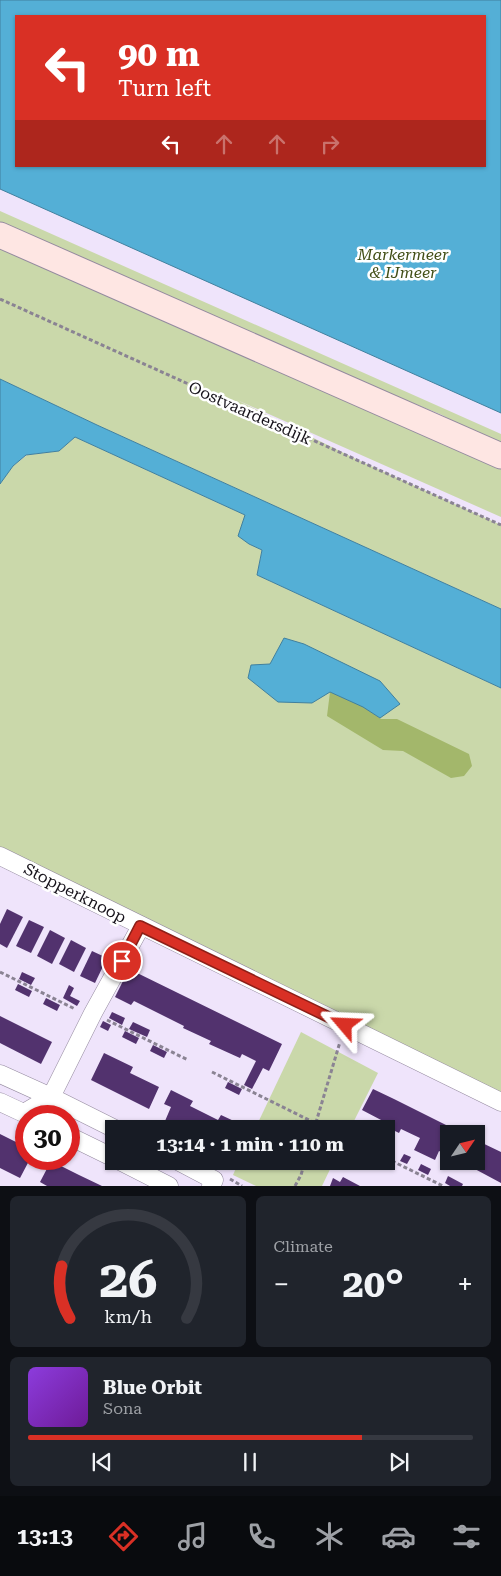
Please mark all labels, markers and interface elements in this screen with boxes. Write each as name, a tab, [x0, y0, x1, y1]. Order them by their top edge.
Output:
text: 90 m	[118, 34, 200, 75]
icon: left	[35, 35, 100, 100]
text: Turn left	[118, 76, 211, 101]
icon: left	[157, 130, 185, 158]
icon: ahead	[210, 130, 238, 158]
icon: ahead	[263, 130, 291, 158]
icon: right	[316, 130, 344, 158]
park label: Markermeer & IJmeer	[356, 245, 449, 282]
street label: Oostvaardersdijk	[186, 377, 314, 449]
street label: Stopperknoop	[21, 859, 129, 927]
pin	[101, 940, 143, 982]
icon: arrive	[108, 947, 136, 975]
position arrow	[318, 998, 370, 1050]
speed limit sign: 30	[15, 1105, 80, 1170]
north arrow	[440, 1125, 485, 1170]
map controls	[440, 1125, 485, 1170]
text: 13:14 · 1 min · 110 m	[156, 1133, 344, 1156]
text: Climate	[274, 1237, 333, 1256]
text: 26	[99, 1249, 157, 1310]
text: 20°	[343, 1262, 404, 1306]
text: −	[274, 1268, 289, 1301]
text: +	[457, 1268, 473, 1301]
text: km/h	[104, 1306, 152, 1327]
text: Blue Orbit	[103, 1376, 202, 1399]
text: Sona	[103, 1399, 142, 1418]
icon: previous	[88, 1448, 116, 1476]
icon: pause	[236, 1448, 264, 1476]
icon: next	[385, 1448, 413, 1476]
icon: directions	[106, 1519, 141, 1554]
icon: music	[175, 1519, 210, 1554]
icon: phone	[244, 1519, 279, 1554]
icon: climate	[312, 1519, 347, 1554]
icon: car	[381, 1519, 416, 1554]
icon: filters	[449, 1519, 484, 1554]
text: 13:13	[17, 1524, 73, 1549]

